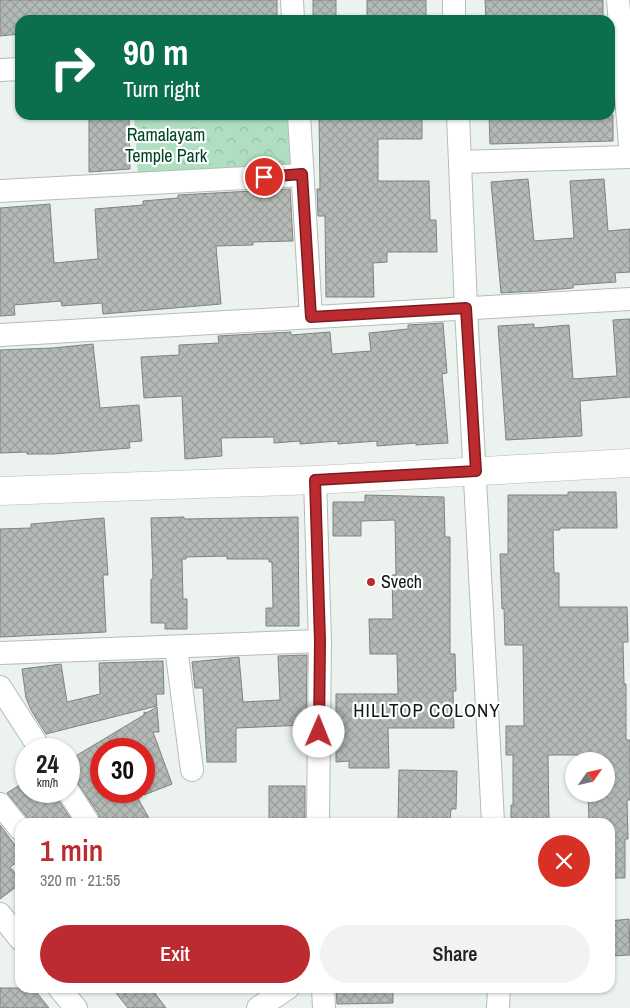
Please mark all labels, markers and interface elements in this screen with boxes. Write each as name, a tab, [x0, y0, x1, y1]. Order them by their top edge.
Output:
text: 90 m	[123, 29, 188, 76]
icon: right	[40, 35, 105, 100]
text: Turn right	[123, 74, 200, 104]
park label: Ramalayam Temple Park	[125, 122, 208, 168]
pin	[243, 156, 285, 198]
icon: arrive	[250, 163, 278, 191]
place label: Svech	[381, 569, 422, 594]
marker: Svech	[365, 576, 377, 588]
district label: HILLTOP COLONY	[353, 697, 501, 723]
position arrow	[292, 705, 344, 757]
speed limit sign: 30	[90, 738, 155, 803]
text: 24	[36, 747, 59, 781]
north arrow	[565, 752, 615, 802]
map controls	[565, 752, 615, 802]
text: km/h	[37, 775, 58, 791]
text: 1 min	[40, 830, 103, 870]
button: close	[538, 835, 590, 887]
text: 320 m · 21:55	[40, 869, 120, 891]
button: Exit	[40, 925, 310, 983]
button: Share	[320, 925, 590, 983]

